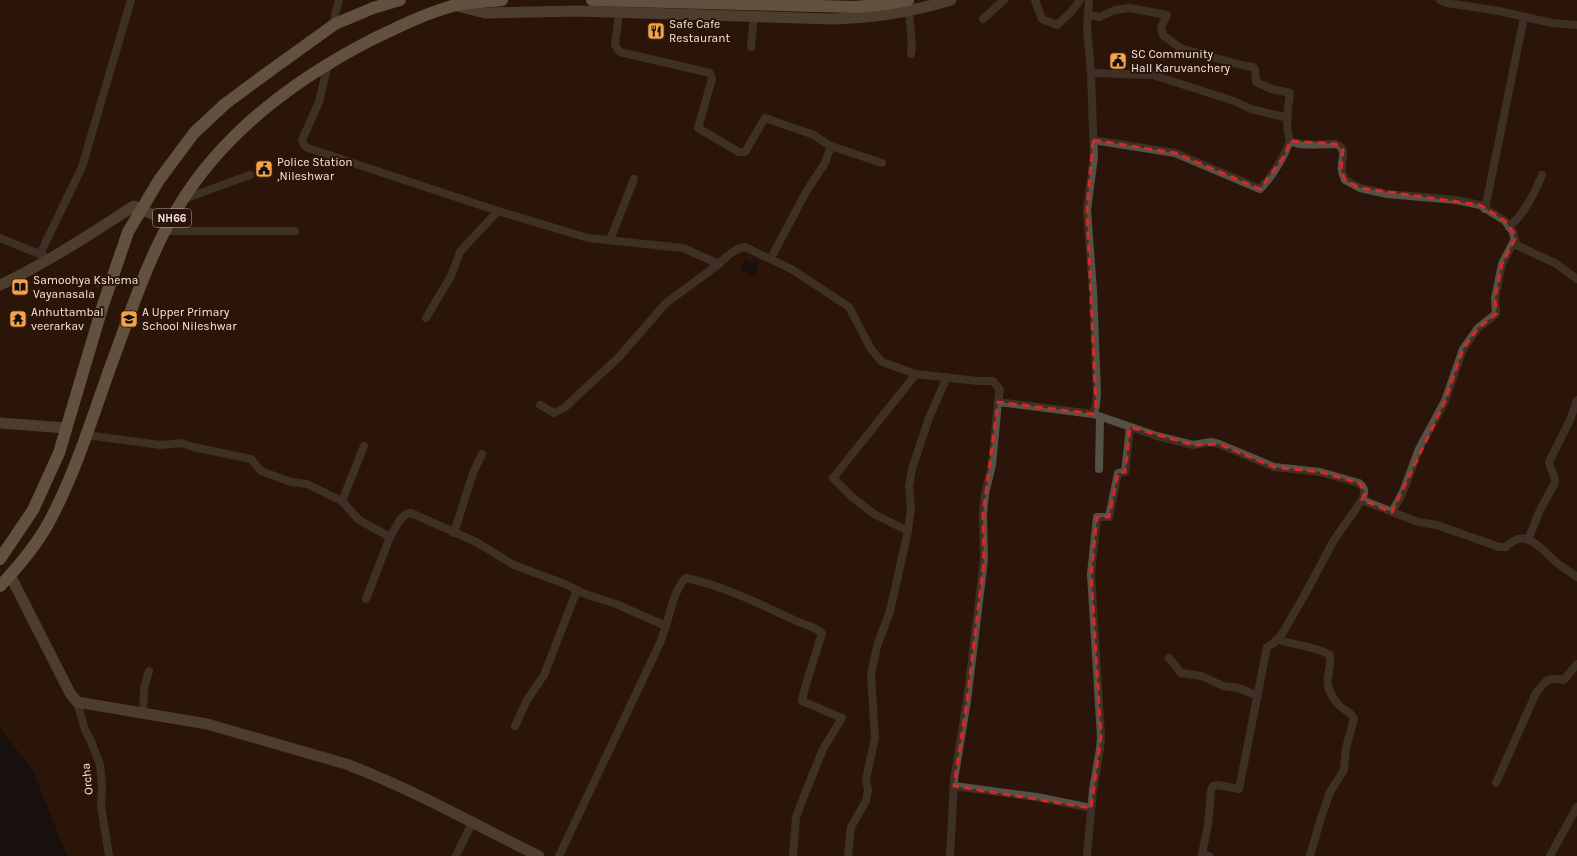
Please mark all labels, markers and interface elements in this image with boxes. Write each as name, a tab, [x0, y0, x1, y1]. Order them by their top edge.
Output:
place label: Safe Cafe Restaurant	[669, 17, 730, 45]
restaurant icon: Safe Cafe Restaurant	[646, 21, 666, 41]
place label: SC Community Hall Karuvanchery	[1131, 47, 1231, 75]
public building icon: SC Community Hall Karuvanchery	[1108, 51, 1128, 71]
place label: Police Station ,Nileshwar	[277, 155, 353, 183]
public building icon: Police Station ,Nileshwar	[254, 159, 274, 179]
road number: NH66	[153, 209, 191, 227]
place label: Samoohya Kshema Vayanasala	[33, 273, 138, 301]
library icon: Samoohya Kshema Vayanasala	[10, 277, 30, 297]
place label: Anhuttambal veerarkav	[31, 305, 104, 333]
place label: A Upper Primary School Nileshwar	[142, 305, 237, 333]
temple icon: Anhuttambal veerarkav	[8, 309, 28, 329]
school or university icon: A Upper Primary School Nileshwar	[119, 309, 139, 329]
street label: Orcha	[78, 762, 96, 796]

